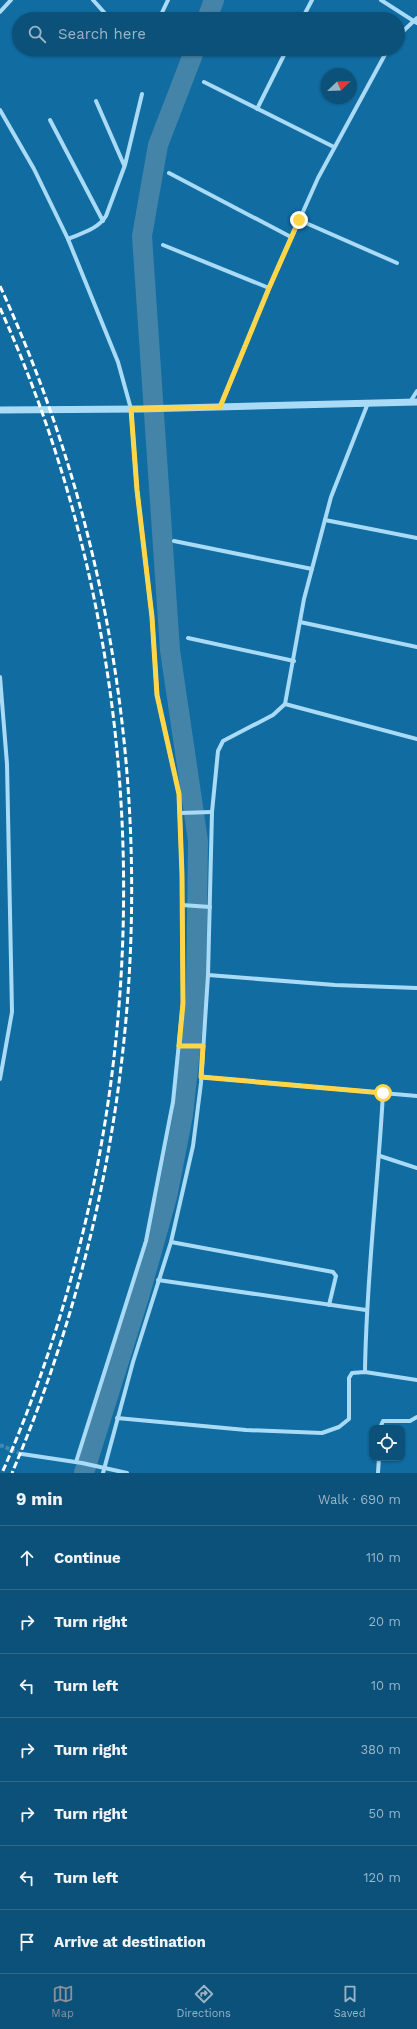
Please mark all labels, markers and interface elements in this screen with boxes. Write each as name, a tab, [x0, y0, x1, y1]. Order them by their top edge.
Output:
search box	[12, 12, 405, 56]
icon: search	[26, 23, 48, 45]
text: Search here	[58, 25, 146, 43]
north arrow	[321, 68, 357, 104]
route end	[290, 211, 308, 229]
route start	[374, 1084, 392, 1102]
map controls	[369, 1425, 405, 1461]
button: locate	[369, 1425, 405, 1461]
text: 9 min	[16, 1489, 63, 1509]
text: Walk · 690 m	[318, 1492, 401, 1507]
icon: ahead	[16, 1547, 38, 1569]
text: Continue	[54, 1549, 121, 1567]
text: 110 m	[366, 1550, 401, 1565]
icon: right	[16, 1611, 38, 1633]
text: Turn right	[54, 1613, 127, 1631]
text: 20 m	[369, 1614, 401, 1629]
icon: left	[16, 1675, 38, 1697]
text: Turn left	[54, 1677, 118, 1695]
text: 10 m	[371, 1678, 401, 1693]
icon: right	[16, 1739, 38, 1761]
text: Turn right	[54, 1741, 127, 1759]
text: 380 m	[361, 1742, 401, 1757]
icon: right	[16, 1803, 38, 1825]
text: Turn right	[54, 1805, 127, 1823]
text: 50 m	[369, 1806, 401, 1821]
icon: left	[16, 1867, 38, 1889]
text: Turn left	[54, 1869, 118, 1887]
text: 120 m	[363, 1870, 401, 1885]
icon: arrive	[16, 1931, 38, 1953]
text: Arrive at destination	[54, 1933, 206, 1951]
tab: Map	[51, 1983, 74, 2020]
tab: Directions	[177, 1983, 231, 2020]
tab: Saved	[334, 1983, 366, 2020]

